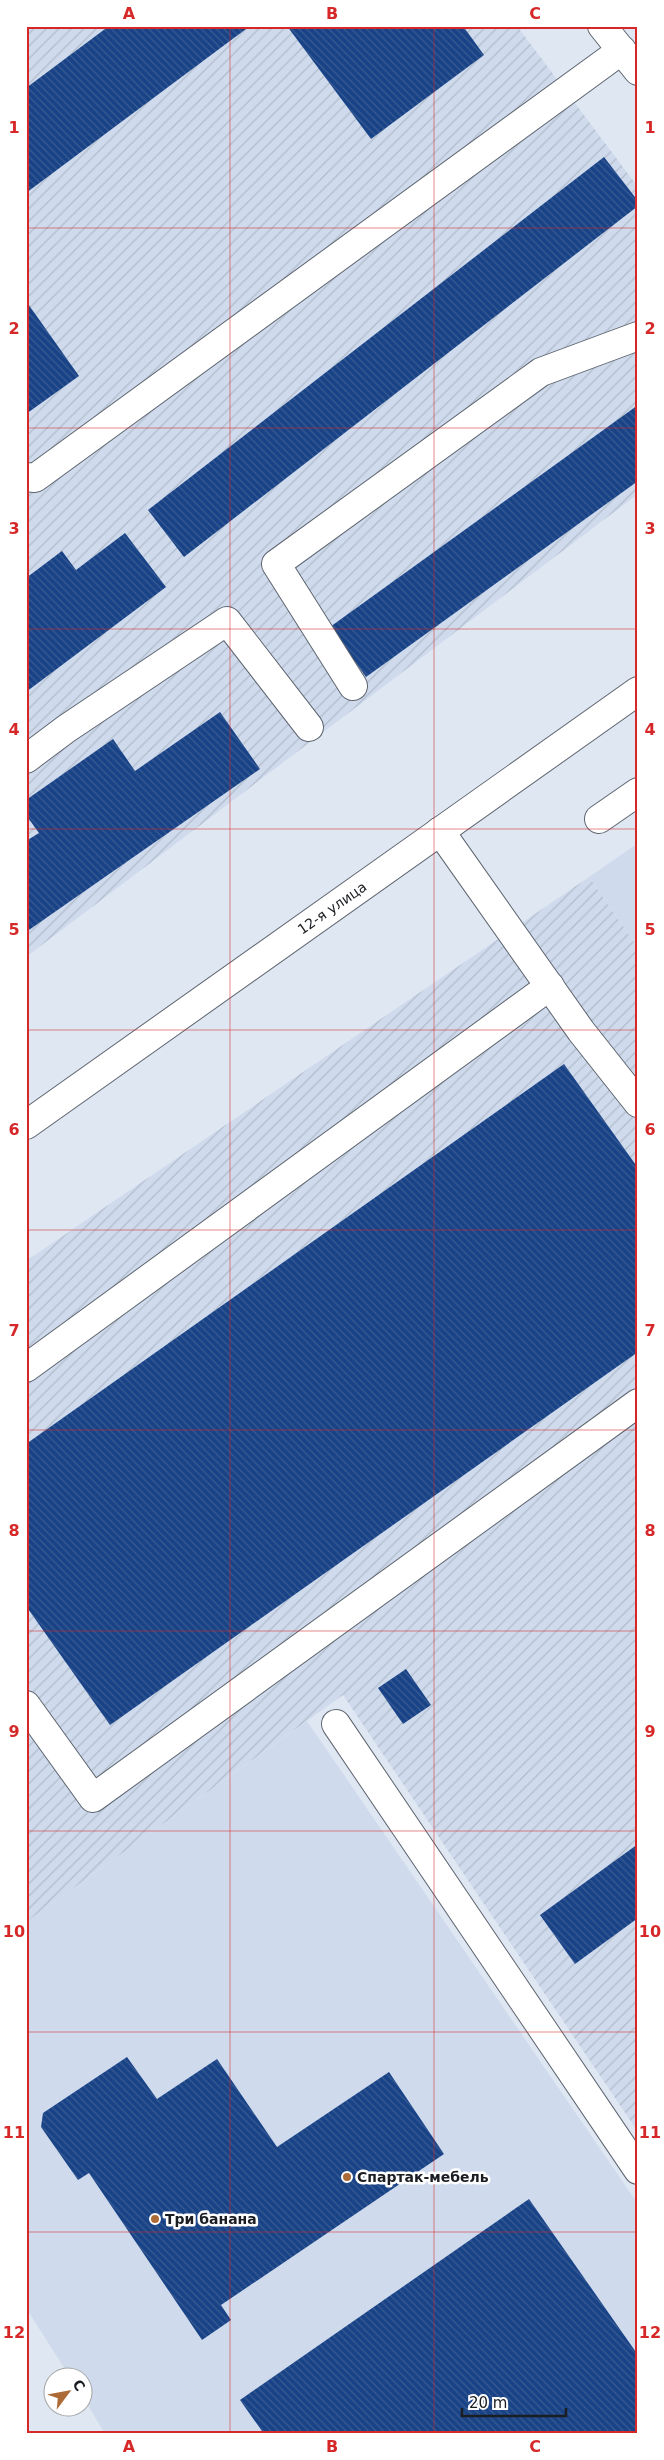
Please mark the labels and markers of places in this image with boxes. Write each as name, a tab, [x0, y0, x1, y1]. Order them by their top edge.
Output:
place label: Спартак-мебель	[357, 2169, 489, 2185]
marker: Спартак-мебель	[341, 2171, 353, 2183]
place label: Три банана	[165, 2211, 257, 2227]
marker: Три банана	[149, 2213, 161, 2225]

